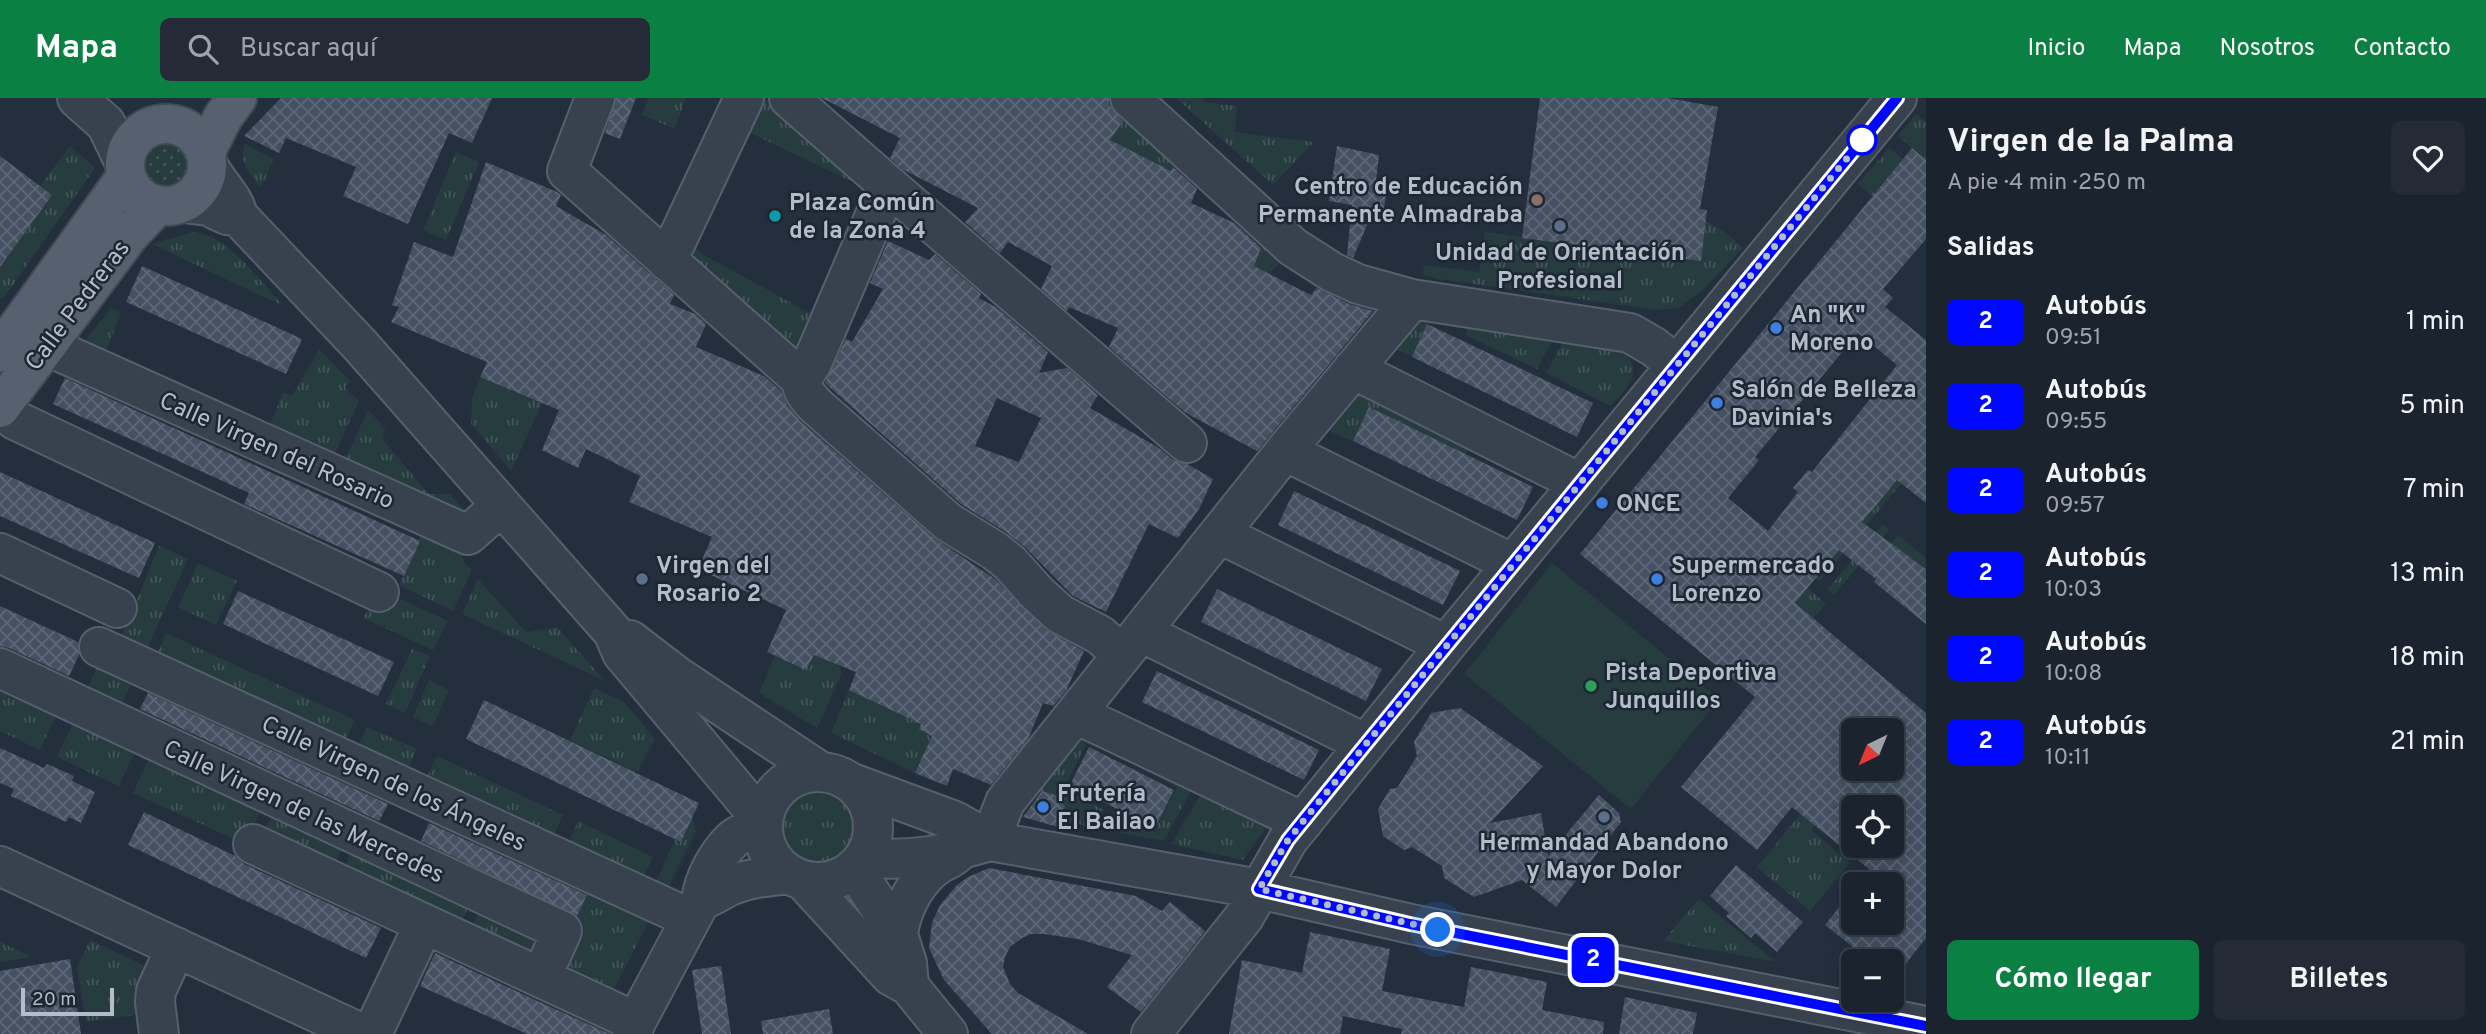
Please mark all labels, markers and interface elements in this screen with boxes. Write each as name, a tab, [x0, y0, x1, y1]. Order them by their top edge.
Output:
search box	[160, 18, 650, 81]
text: Mapa	[35, 28, 118, 70]
icon: search	[184, 30, 222, 68]
text: Buscar aquí	[240, 33, 377, 66]
text: Inicio	[2028, 34, 2085, 64]
text: Mapa	[2123, 34, 2182, 64]
text: Nosotros	[2220, 34, 2315, 64]
text: Contacto	[2353, 34, 2451, 64]
button: heart	[2391, 121, 2465, 195]
text: Virgen de la Palma	[1947, 122, 2234, 164]
unlabelled marker	[1847, 125, 1877, 155]
text: A pie · 4 min · 250 m	[1947, 169, 2146, 198]
place label: Centro de Educación Permanente Almadraba	[1258, 173, 1523, 231]
place label: Plaza Común de la Zona 4	[789, 189, 935, 247]
marker: Centro de Educación Permanente Almadraba	[1529, 192, 1545, 208]
marker: Plaza Común de la Zona 4	[767, 208, 783, 224]
marker: Unidad de Orientación Profesional	[1552, 218, 1568, 234]
text: Salidas	[1947, 232, 2035, 265]
street label: Calle Pedreras	[20, 235, 137, 377]
place label: Unidad de Orientación Profesional	[1435, 239, 1685, 297]
text: Autobús	[2045, 291, 2147, 324]
place label: An "K" Moreno	[1790, 301, 1874, 359]
text: 1 min	[2406, 306, 2465, 339]
text: 2	[1978, 307, 1993, 337]
marker: An "K" Moreno	[1768, 320, 1784, 336]
text: 09:51	[2045, 324, 2102, 353]
text: Autobús	[2045, 375, 2147, 408]
place label: Salón de Belleza Davinia's	[1731, 376, 1917, 434]
street label: Calle Virgen del Rosario	[154, 386, 398, 517]
text: 5 min	[2399, 390, 2465, 423]
text: 2	[1978, 391, 1993, 421]
marker: Salón de Belleza Davinia's	[1709, 395, 1725, 411]
text: 09:55	[2045, 408, 2107, 437]
text: Autobús	[2045, 459, 2147, 492]
text: 7 min	[2403, 474, 2465, 507]
text: 2	[1978, 475, 1993, 505]
place label: ONCE	[1616, 490, 1681, 520]
text: 09:57	[2045, 492, 2105, 521]
marker: ONCE	[1594, 495, 1610, 511]
text: Autobús	[2045, 543, 2147, 576]
place label: Virgen del Rosario 2	[656, 552, 770, 610]
place label: Supermercado Lorenzo	[1671, 552, 1835, 610]
text: 13 min	[2390, 558, 2465, 591]
text: 2	[1978, 559, 1993, 589]
marker: Virgen del Rosario 2	[634, 571, 650, 587]
marker: Supermercado Lorenzo	[1649, 571, 1665, 587]
text: 10:03	[2045, 576, 2102, 605]
text: Autobús	[2045, 627, 2147, 660]
text: 18 min	[2390, 642, 2465, 675]
text: 2	[1978, 643, 1993, 673]
place label: Pista Deportiva Junquillos	[1605, 659, 1777, 717]
text: 10:08	[2045, 660, 2102, 689]
marker: Pista Deportiva Junquillos	[1583, 678, 1599, 694]
street label: Calle Virgen de los Ángeles	[256, 708, 531, 859]
text: Autobús	[2045, 711, 2147, 744]
north arrow	[1841, 718, 1904, 780]
map controls	[1841, 718, 1904, 1012]
text: 21 min	[2390, 726, 2465, 759]
text: 2	[1978, 727, 1993, 757]
street label: Calle Virgen de las Mercedes	[158, 734, 448, 891]
text: 10:11	[2045, 744, 2091, 773]
place label: Frutería El Bailao	[1057, 780, 1156, 838]
button: locate	[1841, 795, 1904, 858]
marker: Frutería El Bailao	[1035, 799, 1051, 815]
marker: Hermandad Abandono y Mayor Dolor	[1596, 809, 1612, 825]
place label: Hermandad Abandono y Mayor Dolor	[1479, 829, 1729, 887]
button: +	[1841, 872, 1904, 935]
your location	[1420, 912, 1455, 947]
line badge: 2	[1570, 937, 1616, 983]
button: Cómo llegar	[1947, 940, 2199, 1020]
button: Billetes	[2213, 940, 2465, 1020]
text: 2	[1586, 945, 1600, 975]
button: −	[1841, 949, 1904, 1012]
scale bar	[21, 985, 114, 1017]
text: 20 m	[32, 988, 76, 1012]

